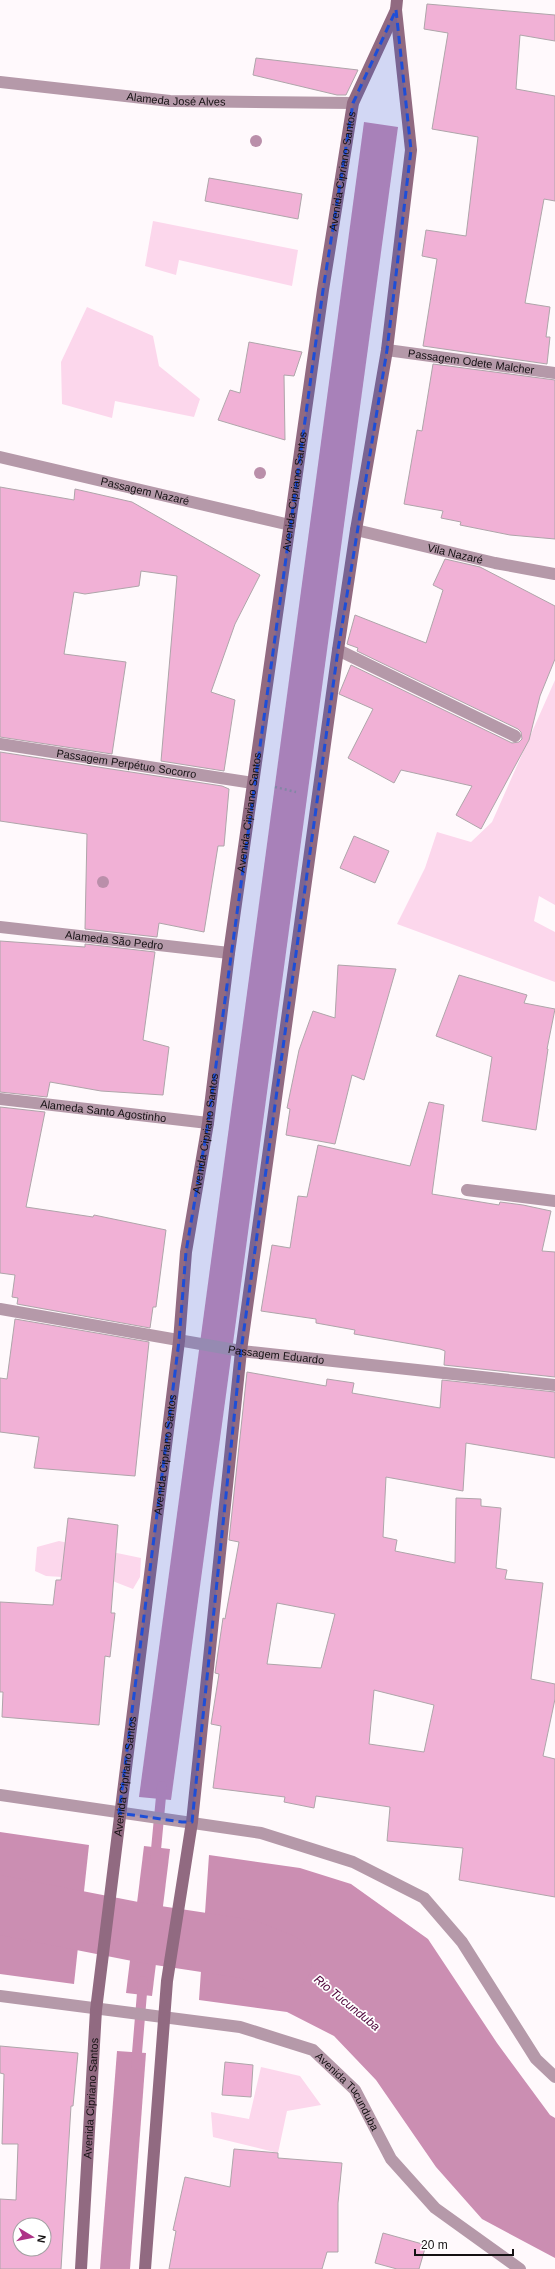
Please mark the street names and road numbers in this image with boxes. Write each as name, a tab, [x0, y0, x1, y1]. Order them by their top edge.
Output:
street label: Alameda José Alves	[126, 90, 226, 108]
street label: Avenida Cipriano Santos	[327, 110, 358, 232]
street label: Passagem Odete Malcher	[407, 347, 535, 376]
street label: Avenida Cipriano Santos	[280, 430, 309, 552]
street label: Passagem Nazaré	[100, 475, 191, 507]
street label: Vila Nazaré	[426, 541, 484, 566]
street label: Passagem Perpétuo Socorro	[56, 747, 197, 780]
street label: Avenida Cipriano Santos	[234, 751, 263, 873]
street label: Alameda São Pedro	[65, 928, 164, 951]
street label: Avenida Cipriano Santos	[190, 1072, 220, 1194]
street label: Alameda Santo Agostinho	[40, 1098, 167, 1124]
street label: Passagem Eduardo	[227, 1343, 325, 1366]
street label: Avenida Cipriano Santos	[151, 1393, 178, 1515]
street label: Avenida Cipriano Santos	[112, 1715, 138, 1837]
street label: Avenida Cipriano Santos	[81, 2037, 100, 2159]
street label: Avenida Tucunduba	[313, 2050, 382, 2133]

